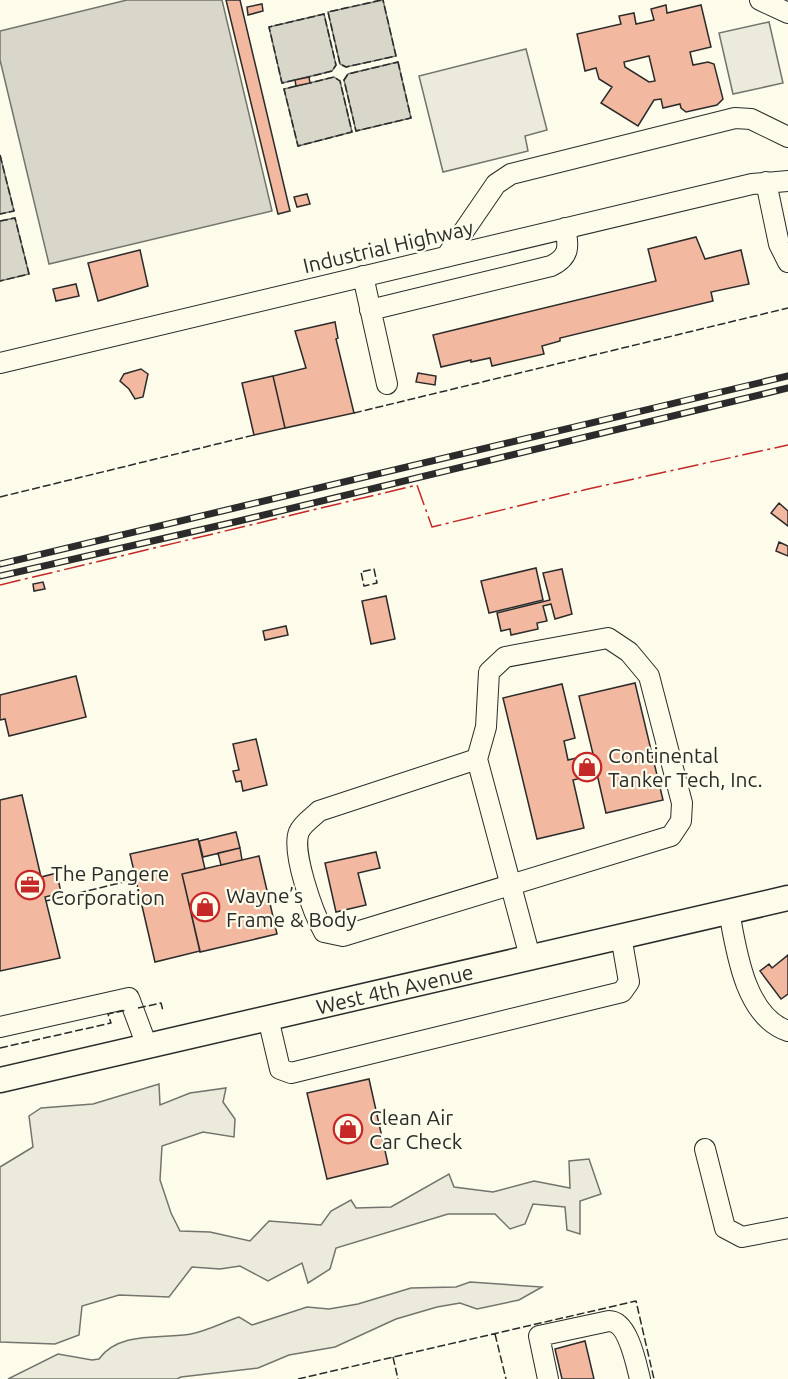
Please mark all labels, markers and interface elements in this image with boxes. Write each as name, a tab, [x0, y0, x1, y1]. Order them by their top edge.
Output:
street label: Industrial Highway	[300, 215, 476, 277]
place label: Continental Tanker Tech, Inc.	[608, 743, 763, 791]
shop icon: Continental Tanker Tech, Inc.	[571, 751, 603, 783]
place label: The Pangere Corporation	[51, 861, 169, 909]
office icon: The Pangere Corporation	[14, 869, 46, 901]
place label: Wayne’s Frame & Body	[226, 883, 357, 931]
shop icon: Wayne’s Frame & Body	[189, 891, 221, 923]
street label: West 4th Avenue	[314, 959, 476, 1019]
place label: Clean Air Car Check	[369, 1105, 463, 1153]
shop icon: Clean Air Car Check	[332, 1113, 364, 1145]

